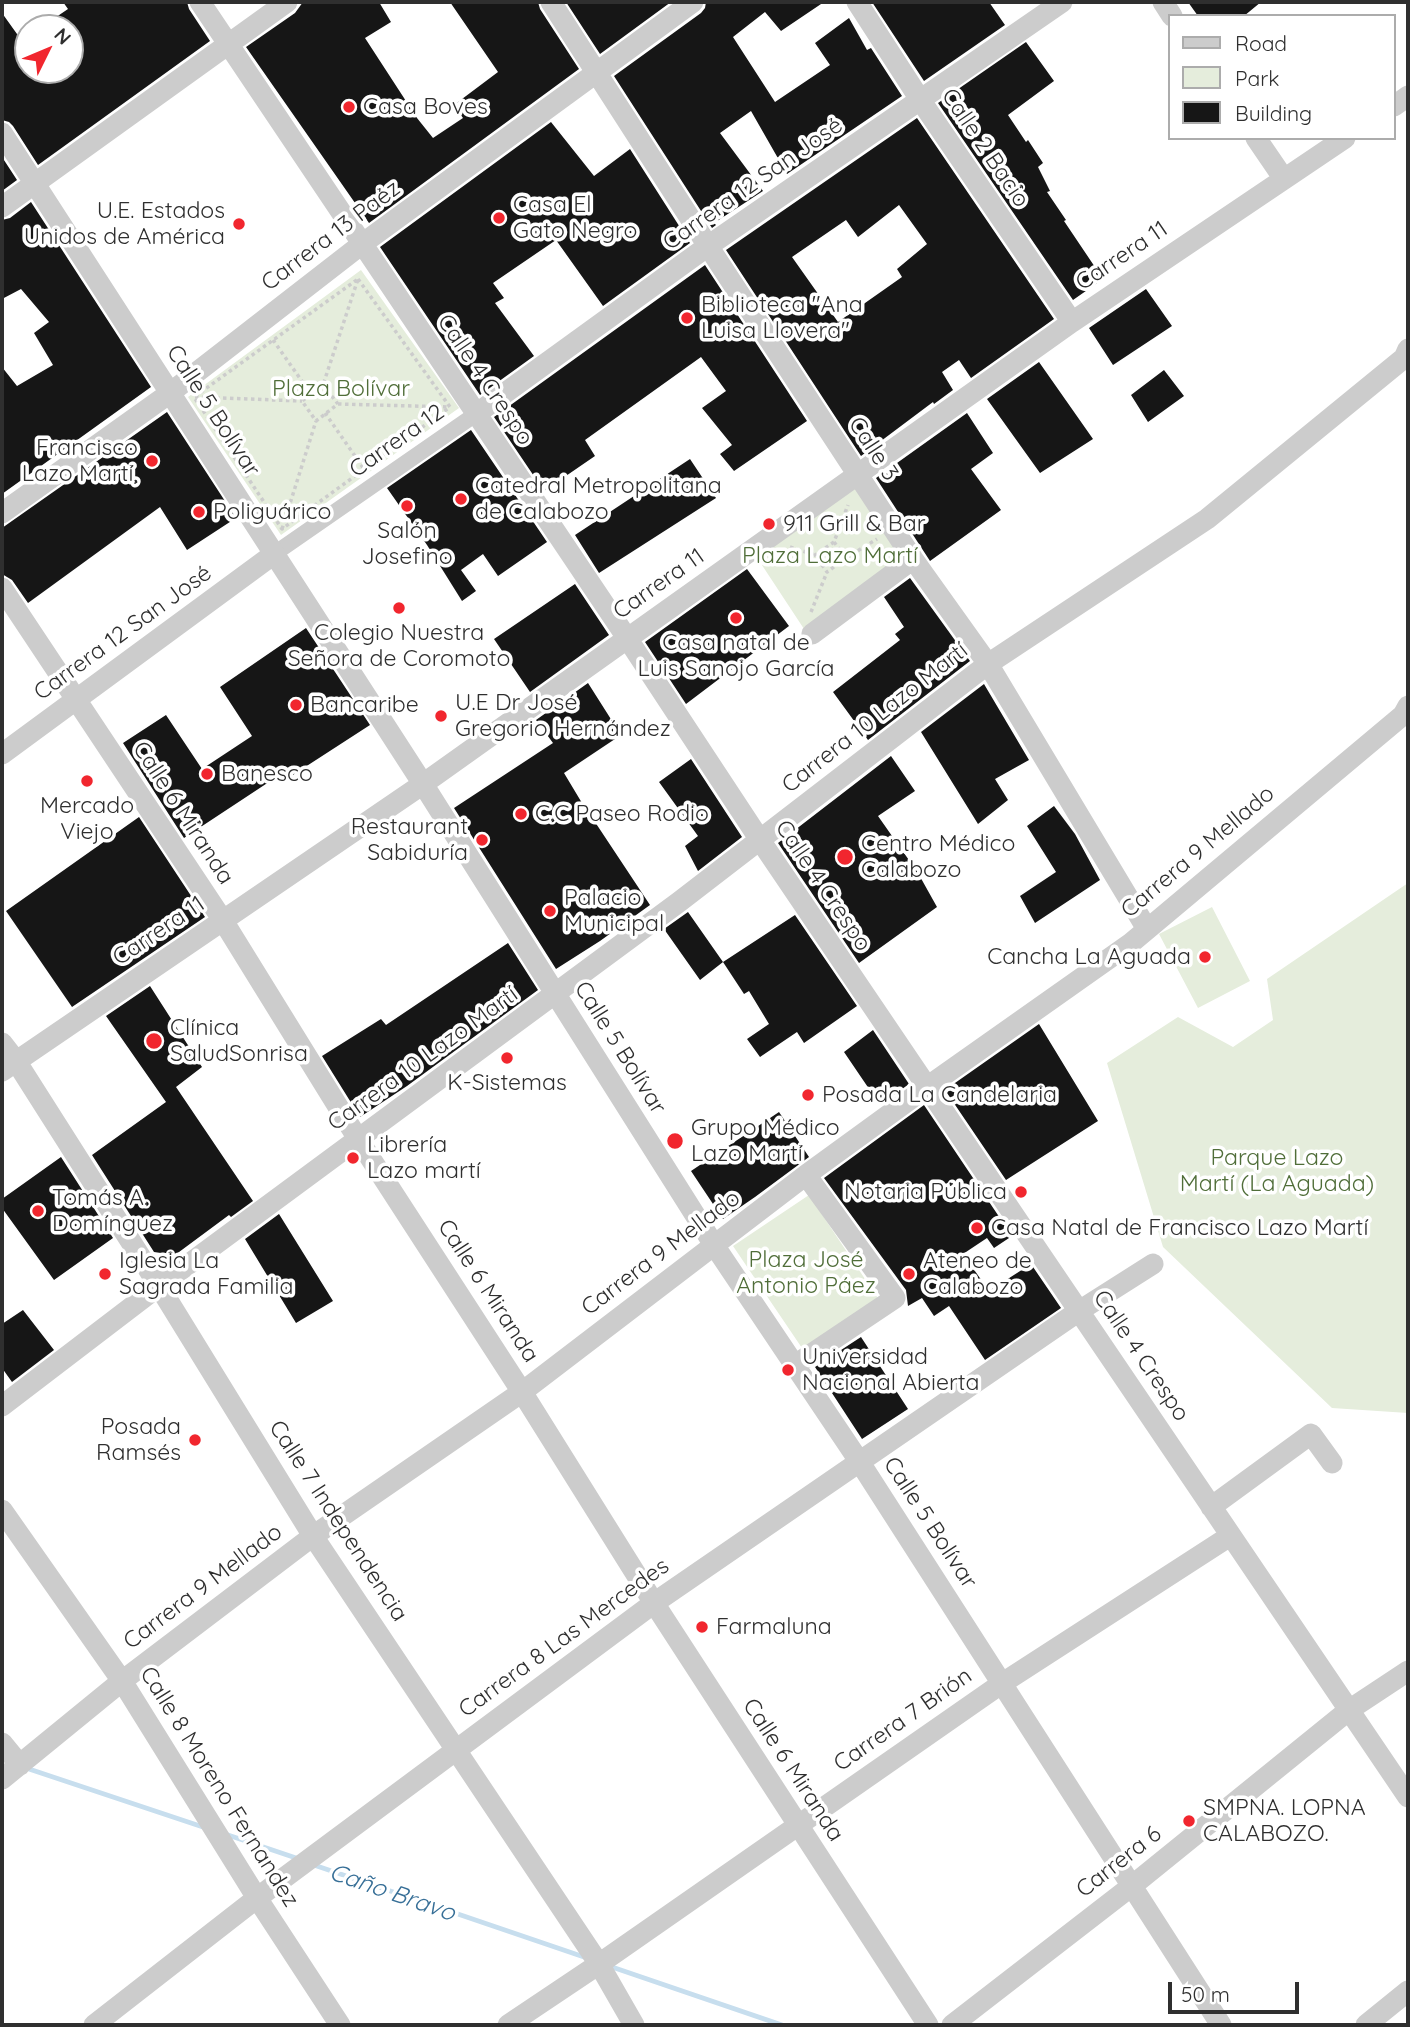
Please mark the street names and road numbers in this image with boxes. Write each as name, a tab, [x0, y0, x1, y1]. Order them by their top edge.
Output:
street label: Calle 2 Bacio	[935, 83, 1035, 213]
street label: Carrera 12 San José	[658, 112, 848, 256]
street label: Carrera 13 Paéz	[256, 175, 406, 297]
street label: Carrera 11	[1071, 215, 1173, 297]
street label: Calle 4 Crespo	[431, 309, 539, 451]
street label: Calle 5 Bolívar	[160, 340, 266, 482]
street label: Carrera 12	[344, 398, 450, 484]
street label: Calle 3	[842, 412, 904, 486]
street label: Carrera 11	[608, 543, 710, 625]
street label: Carrera 12 San José	[29, 559, 217, 707]
street label: Carrera 10 Lazo Martí	[777, 637, 973, 799]
street label: Calle 6 Miranda	[127, 736, 239, 890]
street label: Carrera 9 Mellado	[1116, 780, 1280, 924]
street label: Calle 4 Crespo	[769, 815, 877, 957]
street label: Carrera 11	[108, 890, 210, 972]
street label: Calle 5 Bolívar	[568, 977, 672, 1119]
street label: Carrera 10 Lazo Martí	[323, 981, 523, 1137]
street label: Carrera 9 Mellado	[576, 1184, 746, 1322]
street label: Calle 6 Miranda	[432, 1214, 544, 1368]
street label: Calle 4 Crespo	[1087, 1285, 1195, 1427]
street label: Calle 7 Independencia	[263, 1415, 413, 1627]
street label: Calle 5 Bolívar	[877, 1452, 983, 1594]
street label: Carrera 9 Mellado	[118, 1518, 288, 1656]
street label: Carrera 8 Las Mercedes	[454, 1553, 674, 1723]
street label: Calle 8 Moreno Fernandez	[134, 1662, 304, 1912]
street label: Carrera 7 Brión	[829, 1662, 977, 1778]
street label: Calle 6 Miranda	[737, 1693, 849, 1847]
street label: Carrera 6	[1071, 1820, 1167, 1904]

